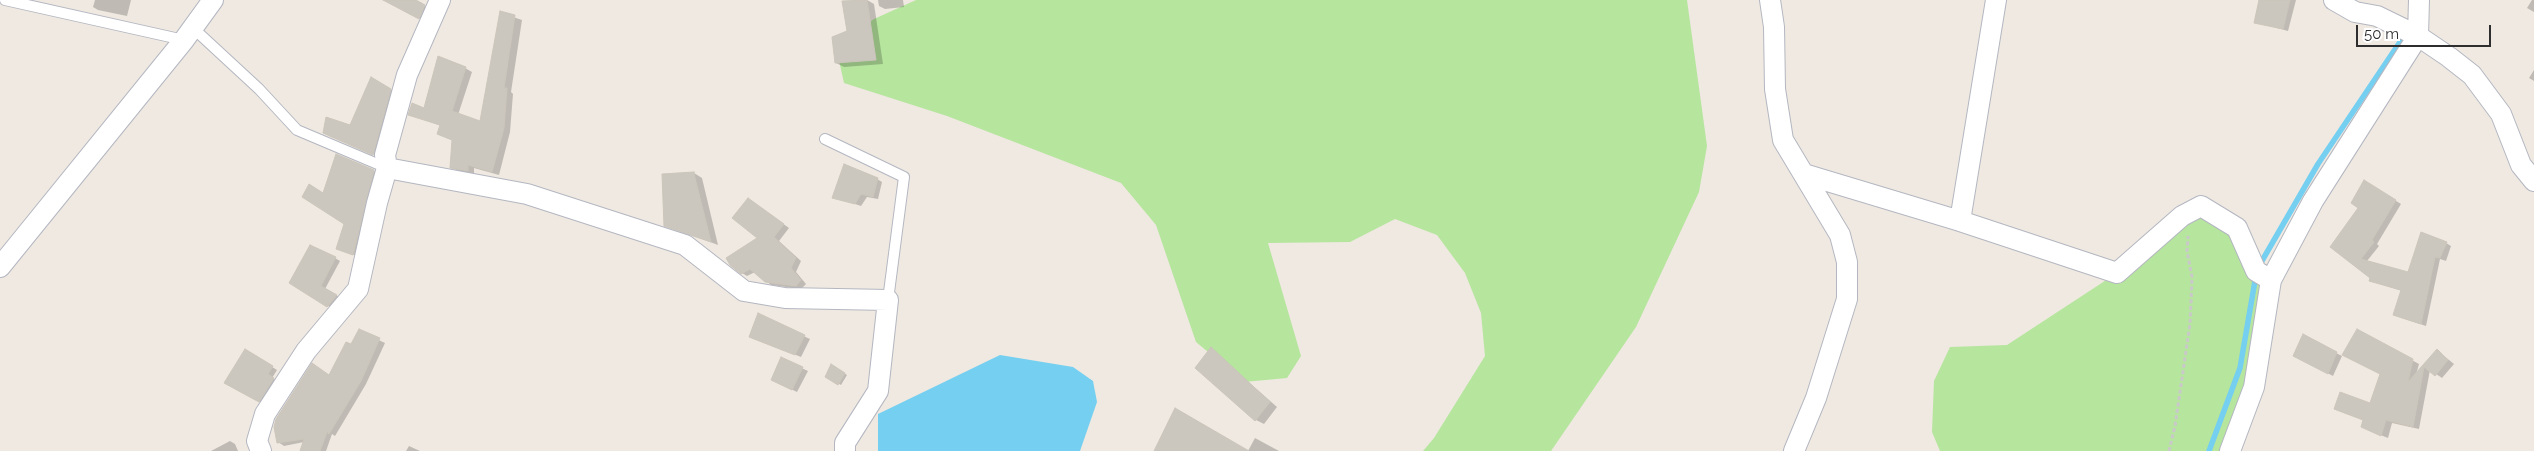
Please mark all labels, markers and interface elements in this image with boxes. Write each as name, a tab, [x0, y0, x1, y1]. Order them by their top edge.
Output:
scale bar	[2359, 15, 2494, 47]
text: 50 m	[2364, 25, 2399, 43]

